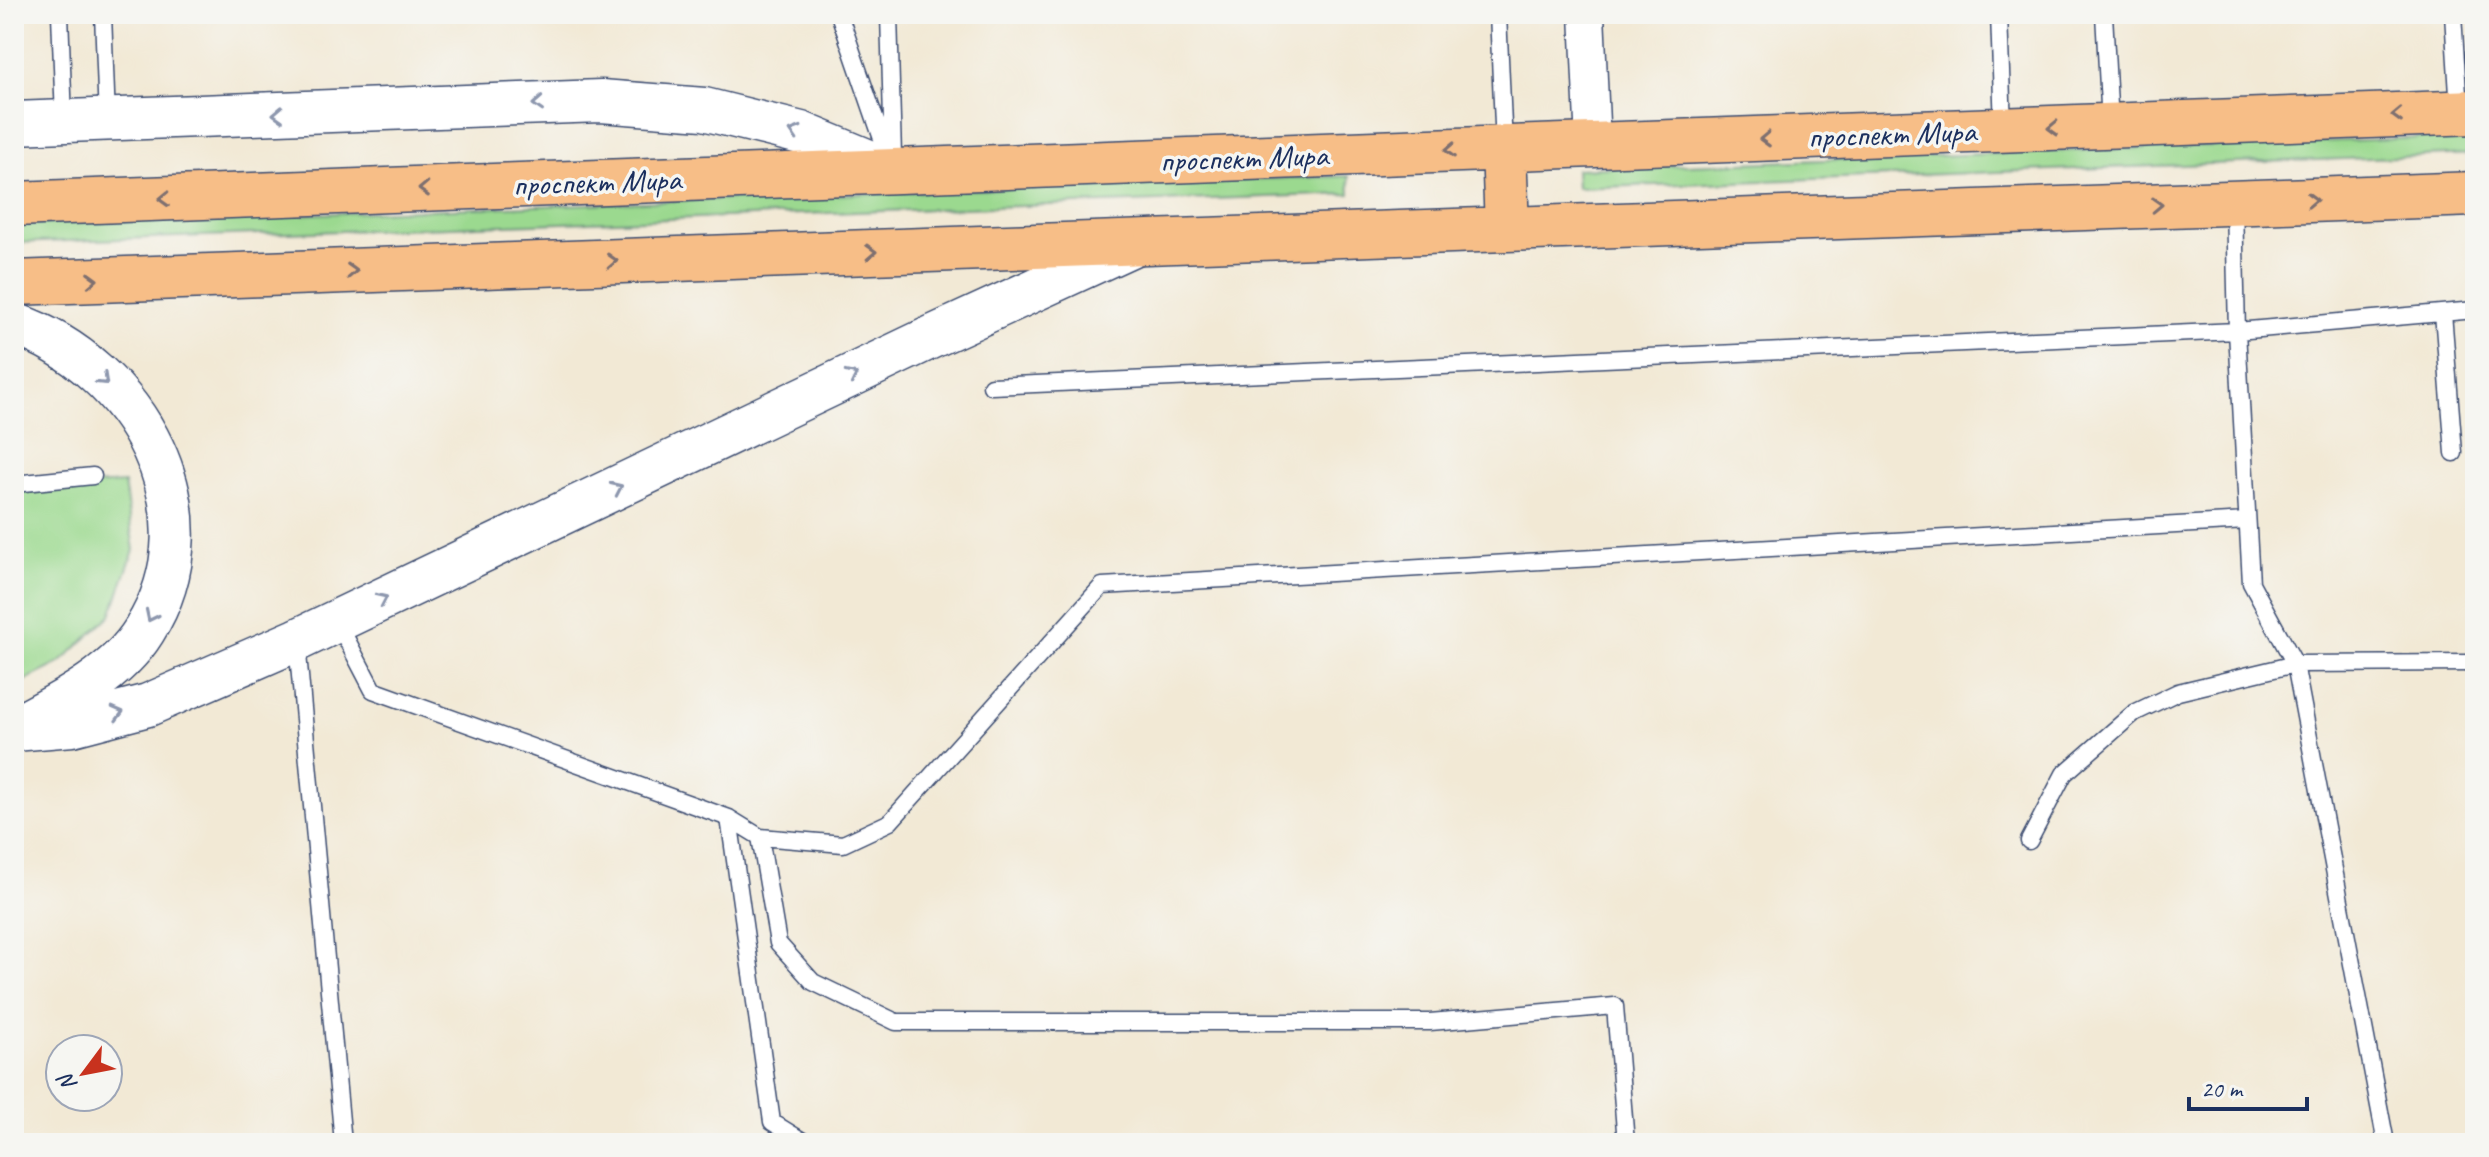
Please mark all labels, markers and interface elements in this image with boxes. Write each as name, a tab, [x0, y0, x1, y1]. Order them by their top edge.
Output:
one-way arrow	[531, 95, 544, 112]
one-way arrow	[271, 105, 284, 122]
one-way arrow	[2390, 107, 2403, 124]
street label: проспект Мира	[1807, 111, 1979, 157]
one-way arrow	[2046, 119, 2059, 136]
one-way arrow	[788, 125, 802, 141]
one-way arrow	[1759, 130, 1771, 147]
street label: проспект Мира	[1159, 135, 1331, 181]
one-way arrow	[1443, 142, 1456, 159]
street label: проспект Мира	[512, 159, 684, 205]
one-way arrow	[417, 180, 430, 197]
one-way arrow	[157, 190, 170, 207]
one-way arrow	[2306, 191, 2319, 208]
one-way arrow	[2151, 197, 2164, 214]
one-way arrow	[865, 243, 878, 260]
one-way arrow	[606, 253, 619, 270]
one-way arrow	[346, 262, 359, 279]
one-way arrow	[86, 271, 99, 288]
one-way arrow	[94, 370, 108, 385]
one-way arrow	[844, 370, 858, 386]
one-way arrow	[609, 482, 624, 498]
one-way arrow	[374, 593, 389, 609]
one-way arrow	[145, 608, 161, 622]
one-way arrow	[111, 705, 125, 722]
north arrow	[44, 1033, 124, 1113]
scale bar	[2189, 1061, 2307, 1111]
text: N	[51, 1067, 83, 1096]
text: 20 m	[2201, 1074, 2244, 1104]

